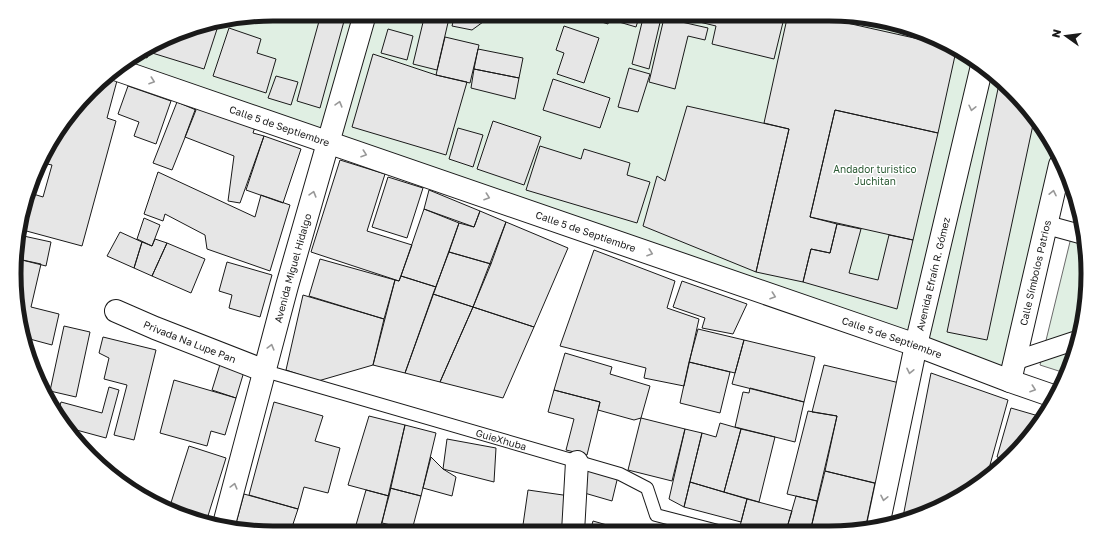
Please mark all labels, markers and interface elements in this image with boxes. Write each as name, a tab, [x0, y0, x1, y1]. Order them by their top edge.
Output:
north arrow	[1046, 16, 1086, 56]
text: N	[1048, 28, 1063, 39]
one-way arrow	[148, 76, 155, 85]
one-way arrow	[334, 101, 342, 108]
street label: Calle 5 de Septiembre	[228, 103, 331, 149]
one-way arrow	[968, 104, 977, 111]
one-way arrow	[361, 150, 368, 158]
park label: Andador turistico Juchitan	[833, 163, 917, 187]
one-way arrow	[1049, 190, 1057, 196]
one-way arrow	[308, 191, 317, 198]
one-way arrow	[484, 192, 491, 201]
street label: Calle 5 de Septiembre	[534, 208, 638, 254]
street label: Avenida Miguel Hidalgo	[272, 212, 314, 324]
street label: Avenida Efraín R. Gómez	[914, 216, 952, 332]
street label: Calle Símbolos Patrios	[1017, 219, 1053, 327]
one-way arrow	[646, 248, 653, 257]
one-way arrow	[769, 291, 776, 299]
street label: Calle 5 de Septiembre	[840, 314, 944, 360]
street label: Privada Na Lupe Pan	[142, 318, 238, 365]
one-way arrow	[266, 344, 275, 351]
one-way arrow	[907, 367, 915, 374]
one-way arrow	[1029, 384, 1036, 393]
street label: GuieXhuba	[474, 427, 528, 453]
one-way arrow	[229, 483, 238, 490]
one-way arrow	[881, 495, 889, 501]

